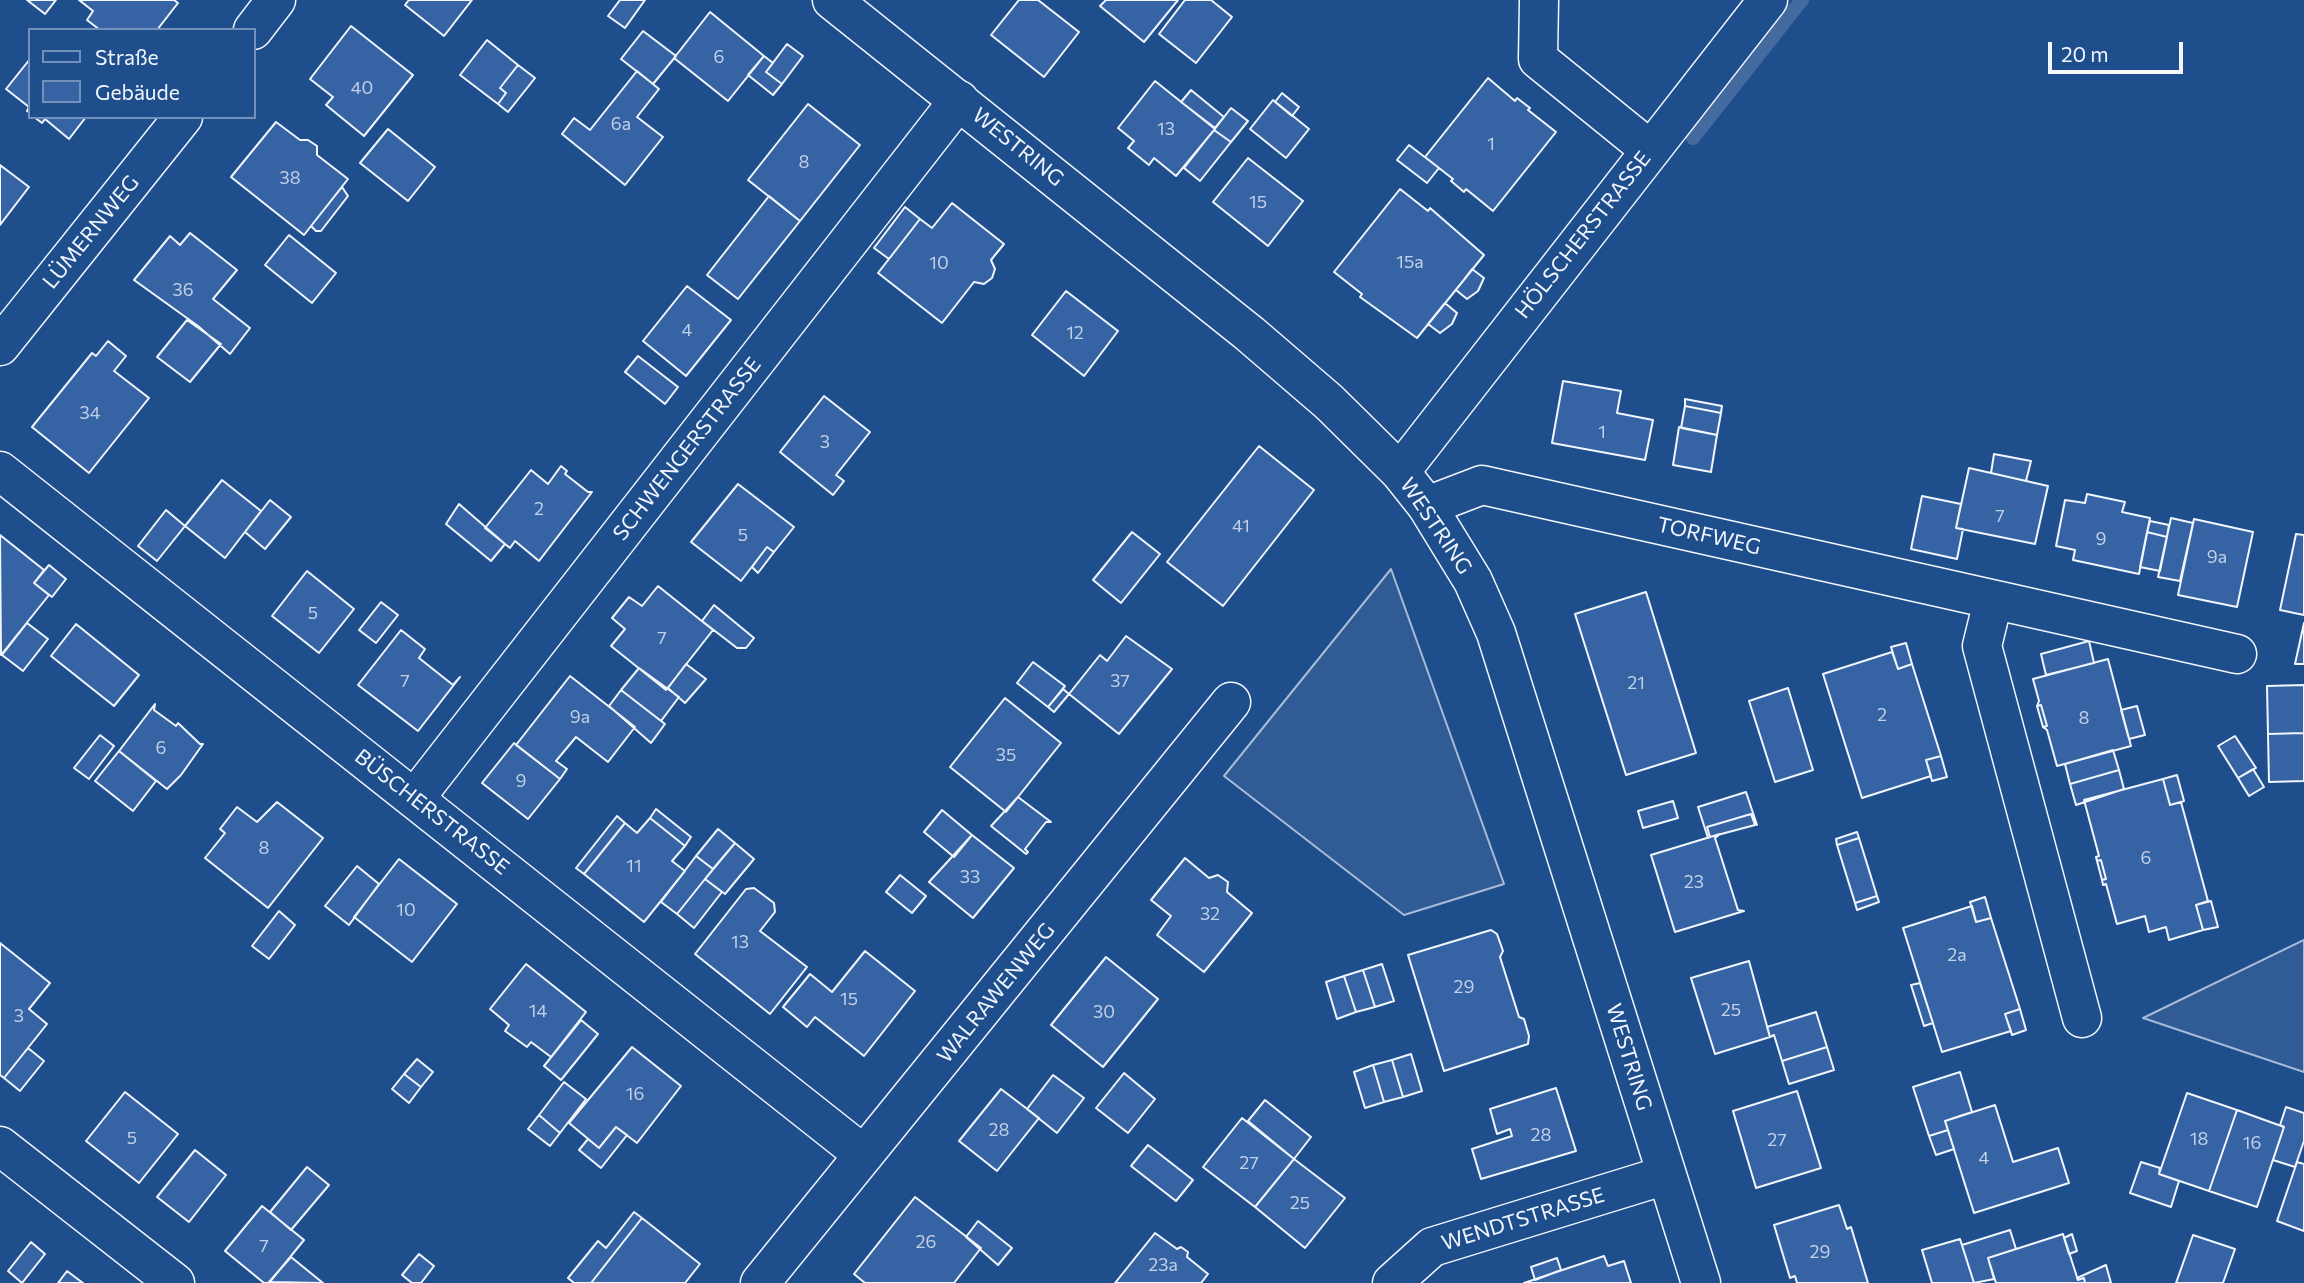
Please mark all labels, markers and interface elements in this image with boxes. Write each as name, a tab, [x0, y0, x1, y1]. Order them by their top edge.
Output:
legend	[28, 28, 256, 119]
scale bar	[2052, 28, 2187, 72]
text: 20 m	[2061, 41, 2109, 66]
text: Straße	[95, 44, 159, 69]
house number: 6	[714, 46, 724, 68]
house number: 40	[351, 77, 373, 99]
text: Gebäude	[95, 79, 180, 104]
street label: WESTRING	[967, 102, 1069, 192]
house number: 6a	[611, 113, 631, 135]
house number: 13	[1157, 118, 1175, 140]
house number: 1	[1487, 133, 1495, 155]
street label: HÖLSCHERSTRASSE	[1510, 146, 1656, 324]
house number: 8	[799, 151, 809, 173]
house number: 38	[279, 167, 301, 189]
street label: LÜMERNWEG	[38, 170, 144, 294]
house number: 15	[1249, 191, 1267, 213]
house number: 15a	[1396, 251, 1424, 273]
house number: 10	[929, 252, 949, 274]
house number: 36	[172, 279, 194, 301]
house number: 4	[682, 319, 692, 341]
house number: 12	[1066, 322, 1084, 344]
street label: SCHWENGERSTRASSE	[608, 352, 766, 546]
house number: 34	[79, 402, 101, 424]
house number: 1	[1598, 421, 1606, 443]
house number: 3	[820, 431, 830, 453]
street label: WESTRING	[1395, 473, 1477, 579]
house number: 2	[534, 498, 544, 520]
house number: 7	[1995, 505, 2005, 527]
street label: TORFWEG	[1655, 512, 1763, 560]
house number: 41	[1232, 515, 1250, 537]
house number: 5	[738, 524, 748, 546]
house number: 9	[2096, 528, 2106, 550]
house number: 9a	[2207, 546, 2227, 568]
house number: 5	[308, 602, 318, 624]
house number: 7	[657, 627, 667, 649]
house number: 7	[400, 670, 410, 692]
house number: 37	[1110, 670, 1130, 692]
house number: 21	[1627, 672, 1645, 694]
house number: 2	[1877, 704, 1887, 726]
house number: 9a	[570, 706, 590, 728]
house number: 8	[2079, 707, 2089, 729]
house number: 6	[156, 737, 166, 759]
street label: BÜSCHERSTRASSE	[350, 744, 514, 880]
house number: 35	[996, 744, 1016, 766]
house number: 9	[516, 770, 526, 792]
house number: 8	[259, 837, 269, 859]
house number: 6	[2141, 847, 2151, 869]
house number: 11	[626, 855, 642, 877]
house number: 33	[960, 866, 980, 888]
house number: 23	[1684, 871, 1704, 893]
house number: 10	[396, 899, 416, 921]
house number: 32	[1200, 903, 1220, 925]
street label: WALRAWENWEG	[932, 918, 1060, 1068]
house number: 13	[731, 931, 749, 953]
house number: 2a	[1947, 944, 1967, 966]
house number: 29	[1454, 976, 1474, 998]
house number: 15	[840, 988, 858, 1010]
house number: 25	[1721, 999, 1741, 1021]
house number: 14	[529, 1000, 547, 1022]
street label: WESTRING	[1601, 1000, 1657, 1114]
house number: 30	[1093, 1001, 1115, 1023]
house number: 3	[14, 1005, 24, 1027]
house number: 16	[626, 1083, 644, 1105]
house number: 28	[989, 1119, 1009, 1141]
house number: 28	[1531, 1124, 1551, 1146]
house number: 5	[127, 1127, 137, 1149]
house number: 18	[2190, 1128, 2208, 1150]
house number: 27	[1767, 1129, 1787, 1151]
house number: 16	[2243, 1132, 2261, 1154]
house number: 4	[1979, 1147, 1989, 1169]
house number: 27	[1239, 1152, 1259, 1174]
street label: WENDTSTRASSE	[1438, 1182, 1608, 1256]
house number: 25	[1290, 1192, 1310, 1214]
house number: 26	[916, 1231, 936, 1253]
house number: 7	[259, 1235, 269, 1257]
house number: 29	[1810, 1241, 1830, 1263]
house number: 23a	[1148, 1254, 1178, 1276]

